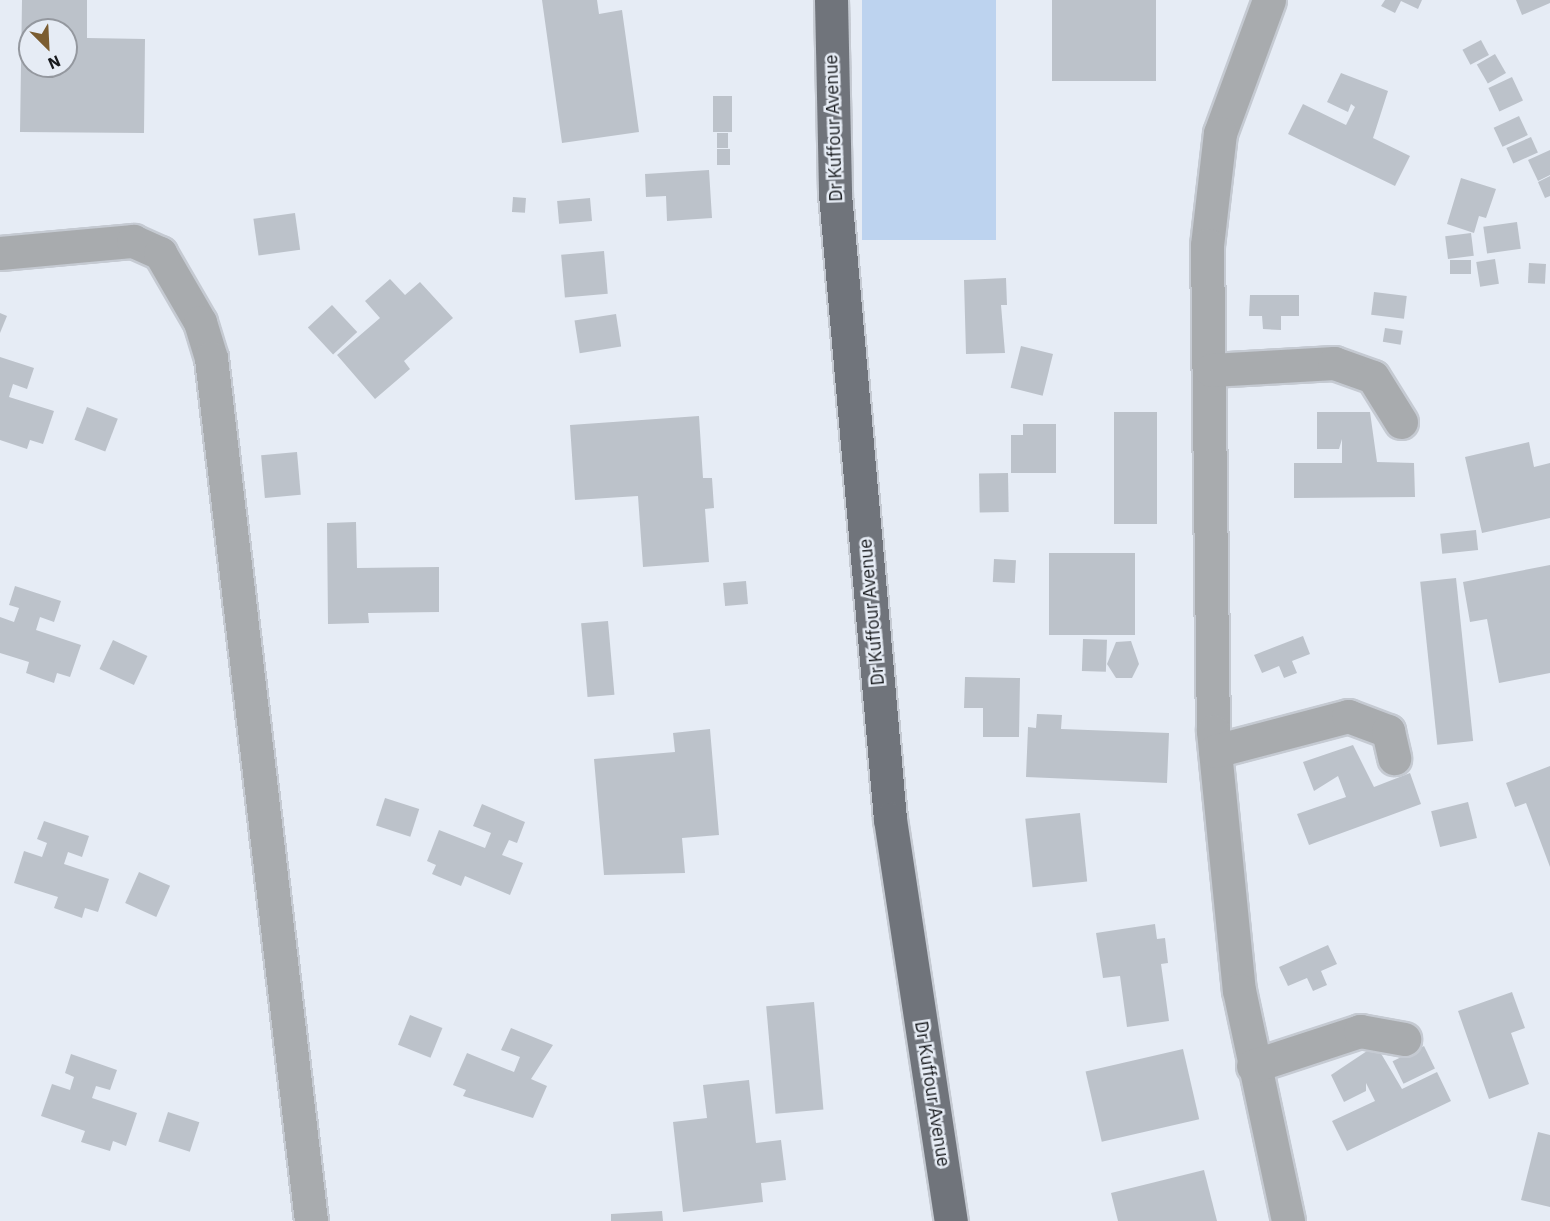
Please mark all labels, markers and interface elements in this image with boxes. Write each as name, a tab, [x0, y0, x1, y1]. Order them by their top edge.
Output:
north arrow	[18, 18, 78, 78]
text: N	[45, 51, 64, 74]
street label: Dr Kuffour Avenue	[821, 54, 847, 202]
street label: Dr Kuffour Avenue	[855, 538, 889, 686]
street label: Dr Kuffour Avenue	[910, 1020, 954, 1168]

